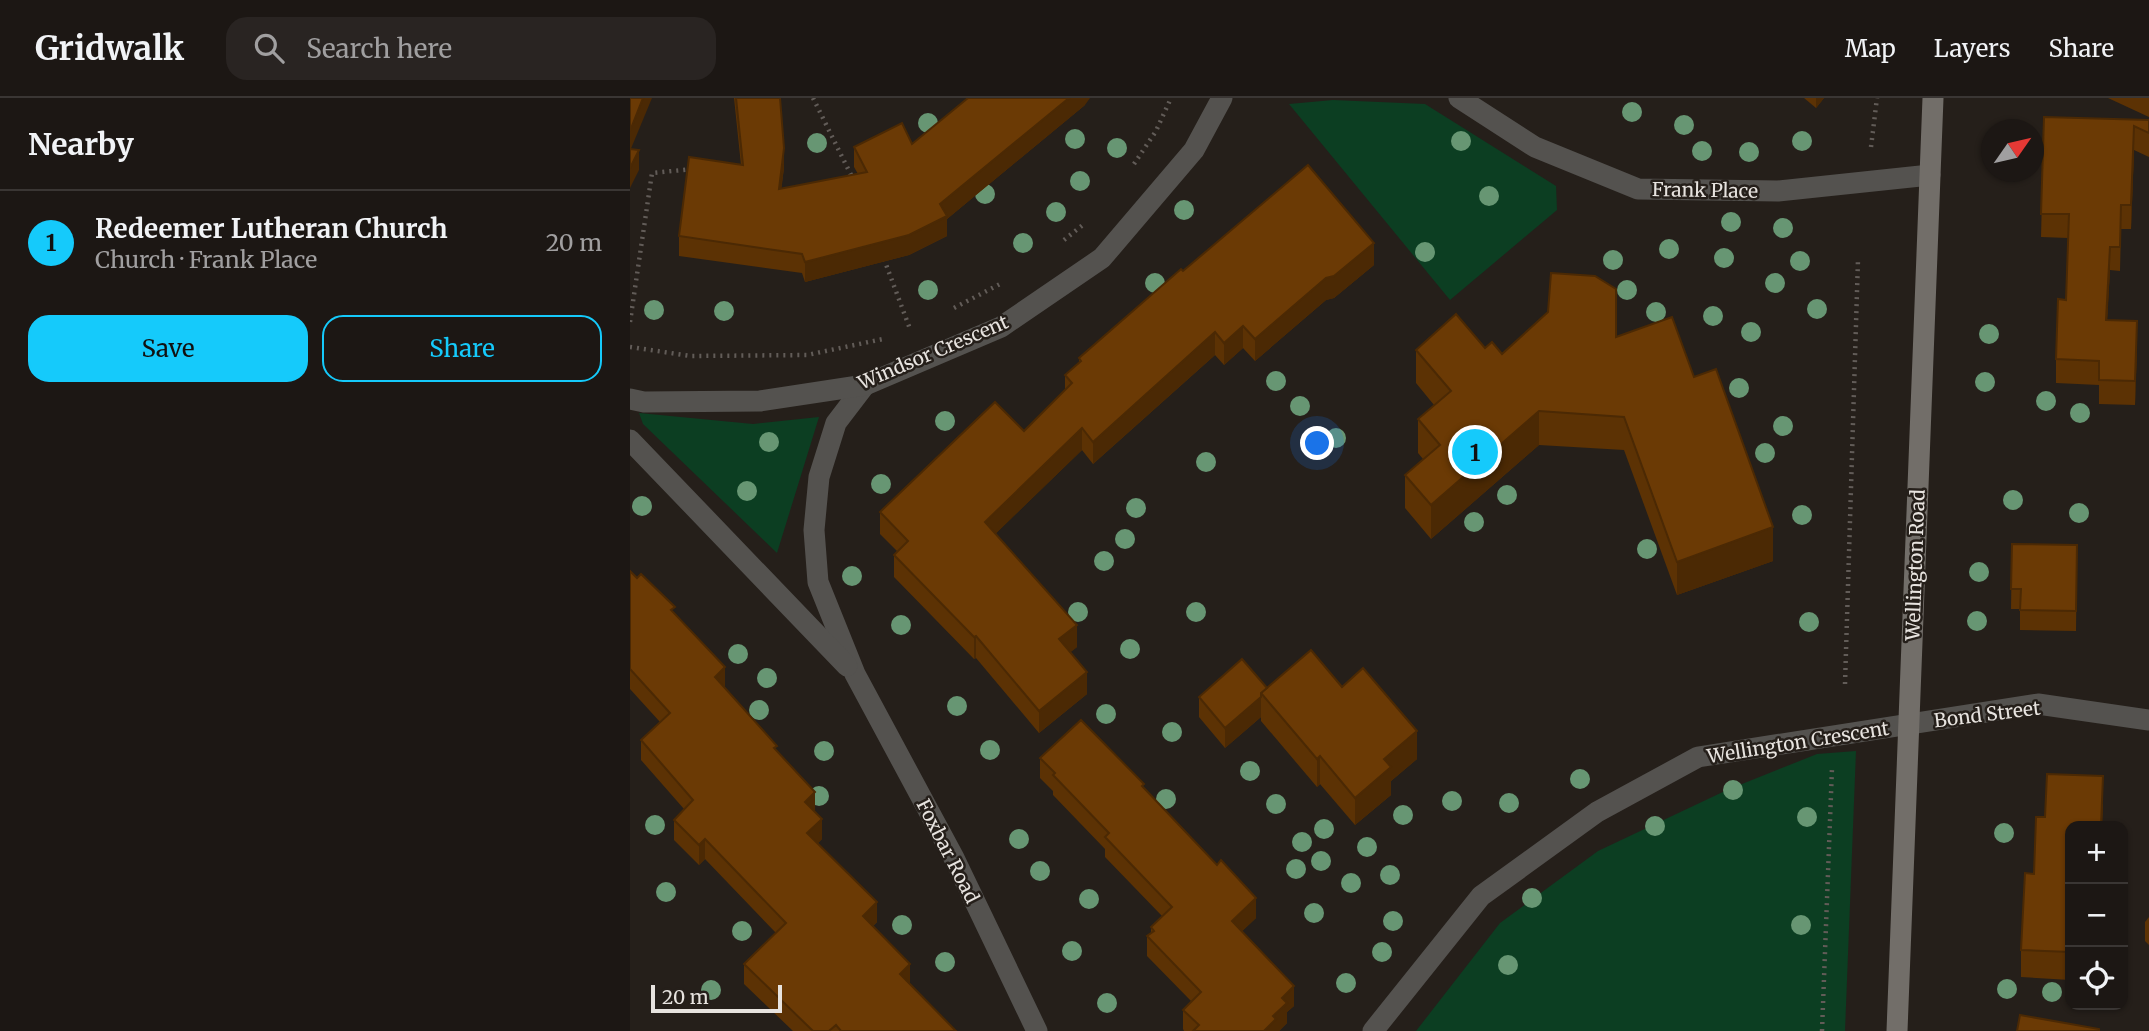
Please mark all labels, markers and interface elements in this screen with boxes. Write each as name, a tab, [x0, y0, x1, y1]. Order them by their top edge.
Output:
search box	[226, 17, 716, 80]
text: Gridwalk	[35, 28, 184, 69]
icon: search	[250, 29, 288, 67]
text: Search here	[306, 32, 452, 65]
text: Map	[1845, 33, 1896, 64]
text: Layers	[1934, 33, 2010, 64]
text: Share	[2048, 33, 2114, 64]
north arrow	[1981, 119, 2044, 182]
text: Nearby	[28, 125, 134, 163]
street label: Frank Place	[1652, 177, 1758, 203]
text: Redeemer Lutheran Church	[95, 212, 448, 245]
text: 1	[46, 228, 56, 257]
text: 20 m	[546, 228, 602, 257]
text: Church · Frank Place	[95, 245, 317, 274]
street label: Windsor Crescent	[853, 309, 1012, 395]
button: Save	[28, 315, 308, 382]
button: Share	[322, 315, 602, 382]
your location	[1300, 426, 1334, 460]
pin: 1	[1452, 426, 1498, 478]
street label: Wellington Road	[1900, 489, 1930, 642]
street label: Bond Street	[1932, 695, 2042, 732]
street label: Wellington Crescent	[1704, 716, 1891, 768]
street label: Foxbar Road	[911, 795, 985, 907]
map controls	[2065, 821, 2128, 1010]
button: +	[2065, 821, 2128, 884]
button: −	[2065, 884, 2128, 947]
button: locate	[2065, 947, 2128, 1010]
scale bar	[651, 982, 782, 1014]
text: 20 m	[662, 985, 709, 1009]

